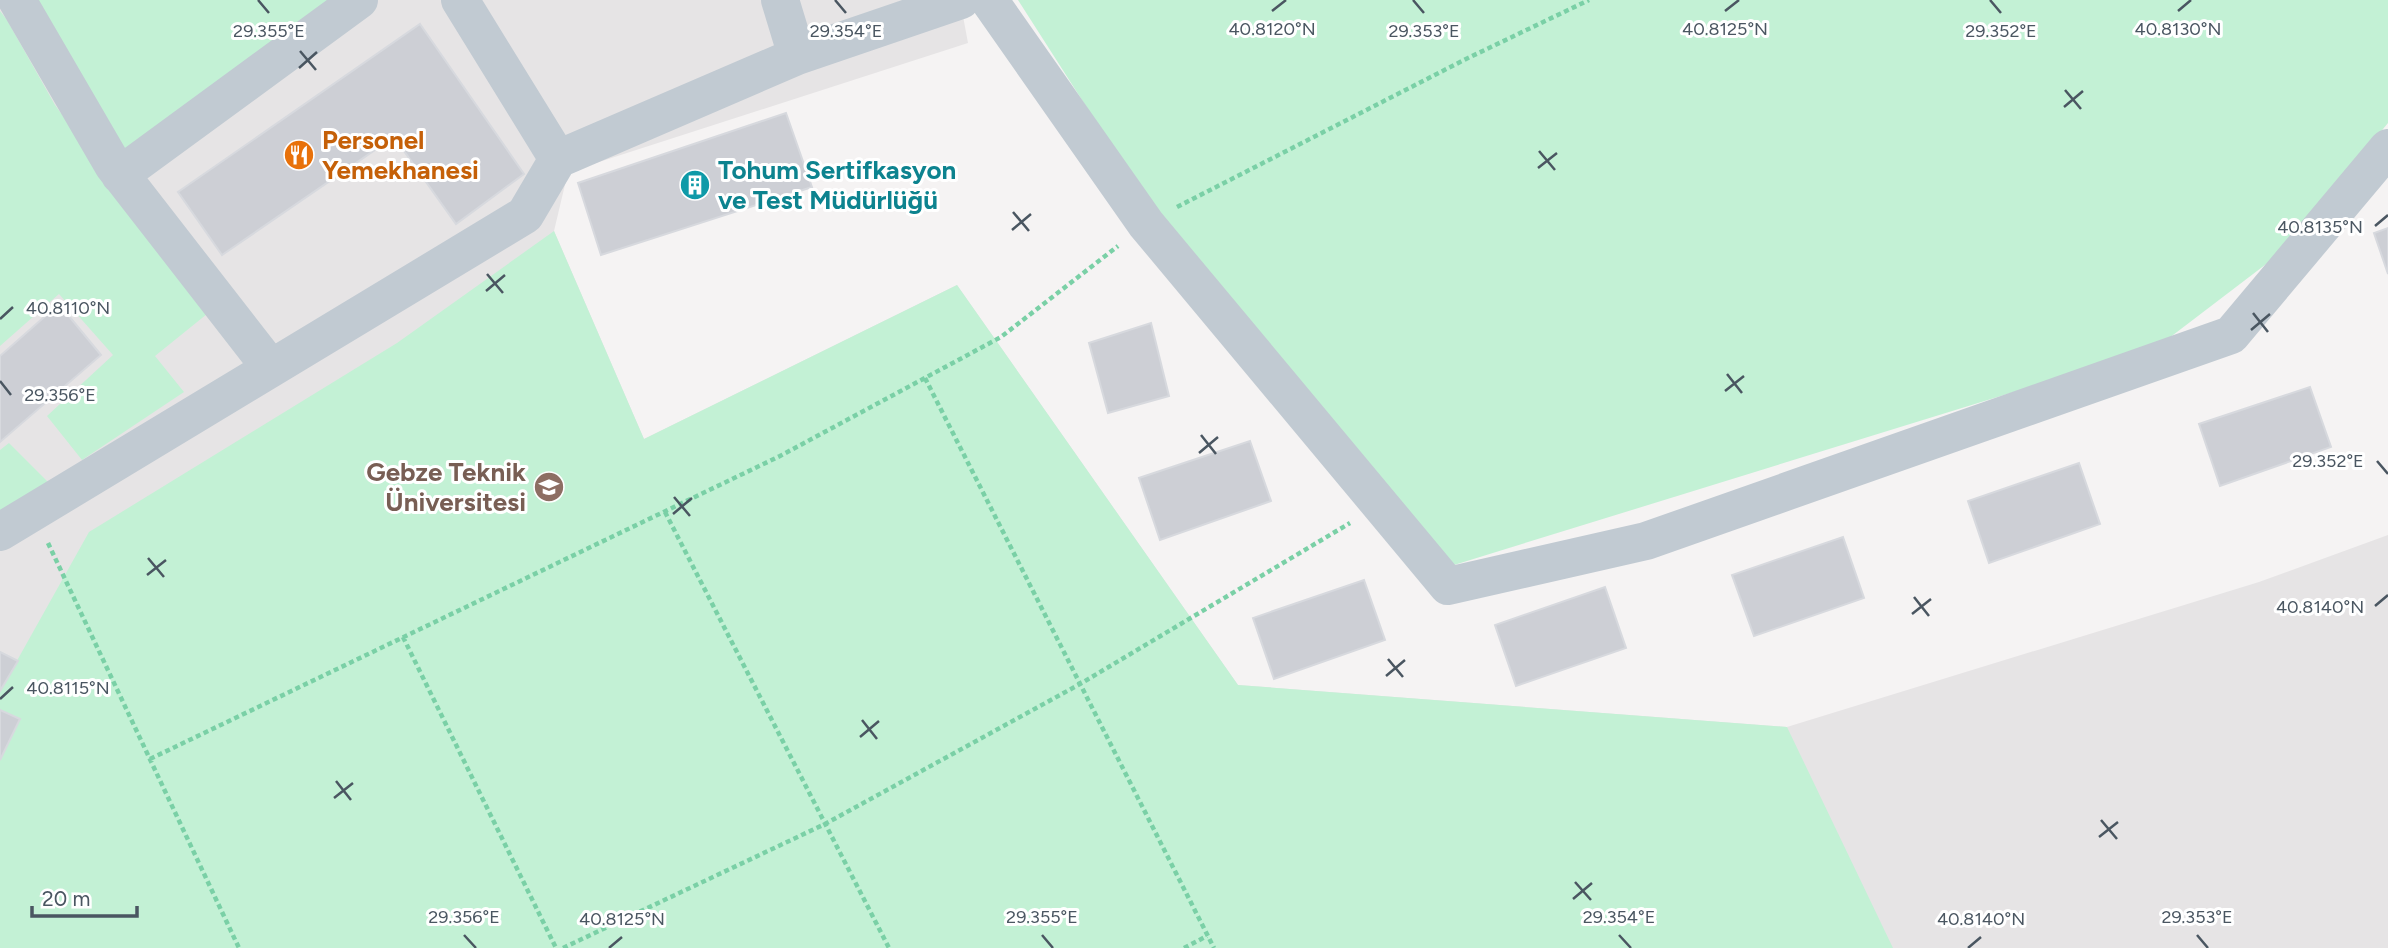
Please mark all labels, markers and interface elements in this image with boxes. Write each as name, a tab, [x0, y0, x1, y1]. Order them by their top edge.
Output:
text: 40.8120°N	[1228, 18, 1316, 40]
text: 40.8125°N	[1682, 18, 1768, 40]
text: 40.8130°N	[2135, 18, 2221, 40]
text: 29.355°E	[233, 20, 305, 42]
text: 29.354°E	[810, 20, 882, 42]
text: 29.353°E	[1388, 20, 1460, 42]
text: 29.352°E	[1965, 20, 2037, 42]
place label: Personel Yemekhanesi	[322, 124, 479, 186]
restaurant icon: Personel Yemekhanesi	[282, 138, 316, 172]
place label: Tohum Sertifkasyon ve Test Müdürlüğü	[718, 154, 956, 216]
building icon: Tohum Sertifkasyon ve Test Müdürlüğü	[678, 168, 712, 202]
text: 40.8135°N	[2277, 216, 2363, 238]
text: 40.8110°N	[26, 297, 110, 319]
text: 29.356°E	[24, 384, 96, 406]
text: 29.352°E	[2292, 450, 2364, 472]
place label: Gebze Teknik Üniversitesi	[366, 456, 526, 518]
school or university icon: Gebze Teknik Üniversitesi	[532, 470, 566, 504]
text: 40.8140°N	[2276, 596, 2364, 618]
text: 40.8115°N	[26, 677, 110, 699]
scale bar	[32, 874, 136, 918]
text: 20 m	[42, 886, 90, 911]
text: 29.356°E	[428, 906, 500, 928]
text: 29.355°E	[1006, 906, 1078, 928]
text: 29.354°E	[1583, 906, 1655, 928]
text: 29.353°E	[2161, 906, 2233, 928]
text: 40.8125°N	[579, 908, 665, 930]
text: 40.8140°N	[1937, 908, 2025, 930]

